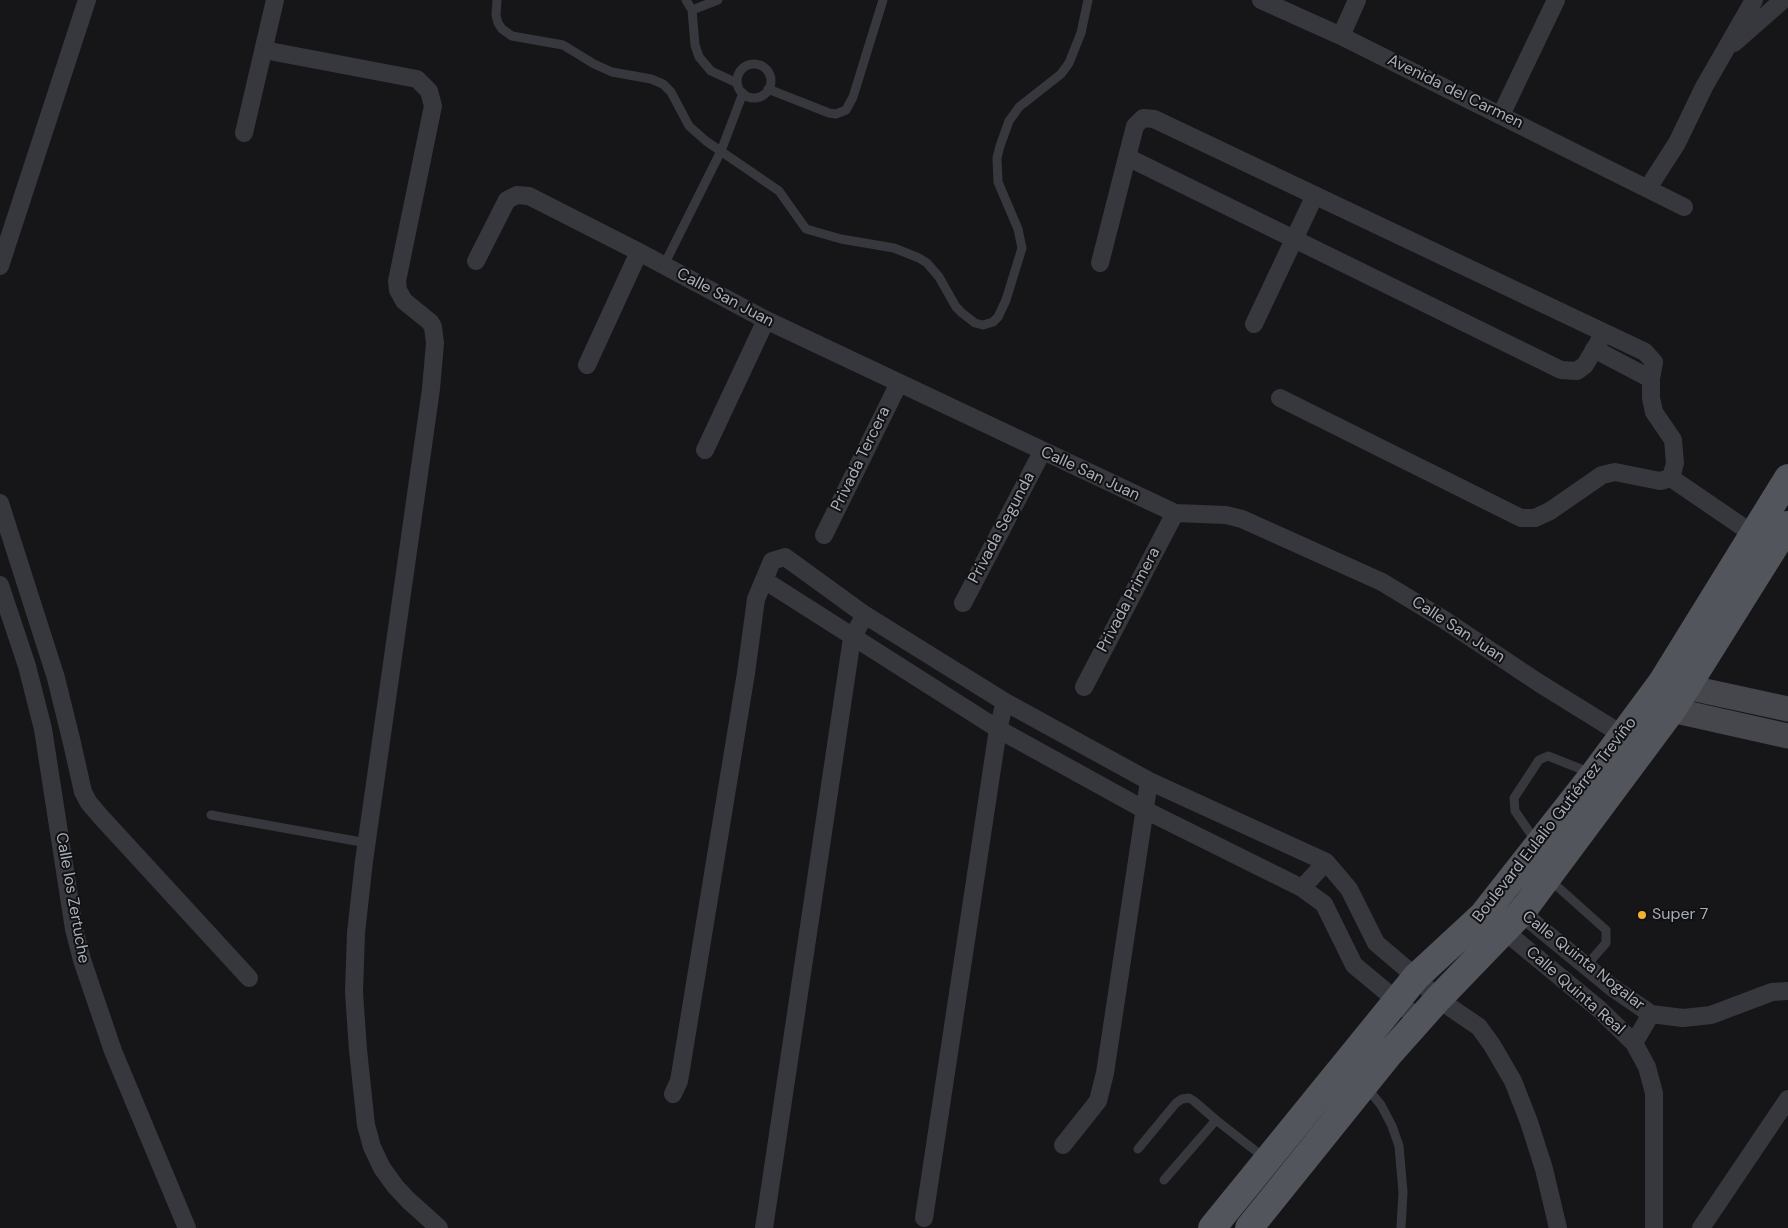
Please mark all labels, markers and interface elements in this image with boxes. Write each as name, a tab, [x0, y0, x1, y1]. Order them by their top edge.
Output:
street label: Avenida del Carmen	[1384, 51, 1526, 133]
street label: Calle San Juan	[673, 264, 777, 332]
street label: Privada Tercera	[827, 404, 895, 514]
street label: Calle San Juan	[1037, 443, 1143, 505]
street label: Privada Segunda	[965, 469, 1039, 587]
street label: Privada Primera	[1093, 544, 1165, 656]
street label: Calle San Juan	[1408, 593, 1508, 667]
street label: Boulevard Eulalio Gutiérrez Treviño	[1469, 714, 1641, 926]
street label: Calle los Zertuche	[51, 831, 93, 965]
place label: Super 7	[1652, 905, 1708, 925]
street label: Calle Quinta Nogalar	[1518, 907, 1648, 1015]
marker: Super 7	[1636, 909, 1648, 921]
street label: Calle Quinta Real	[1522, 943, 1628, 1039]

